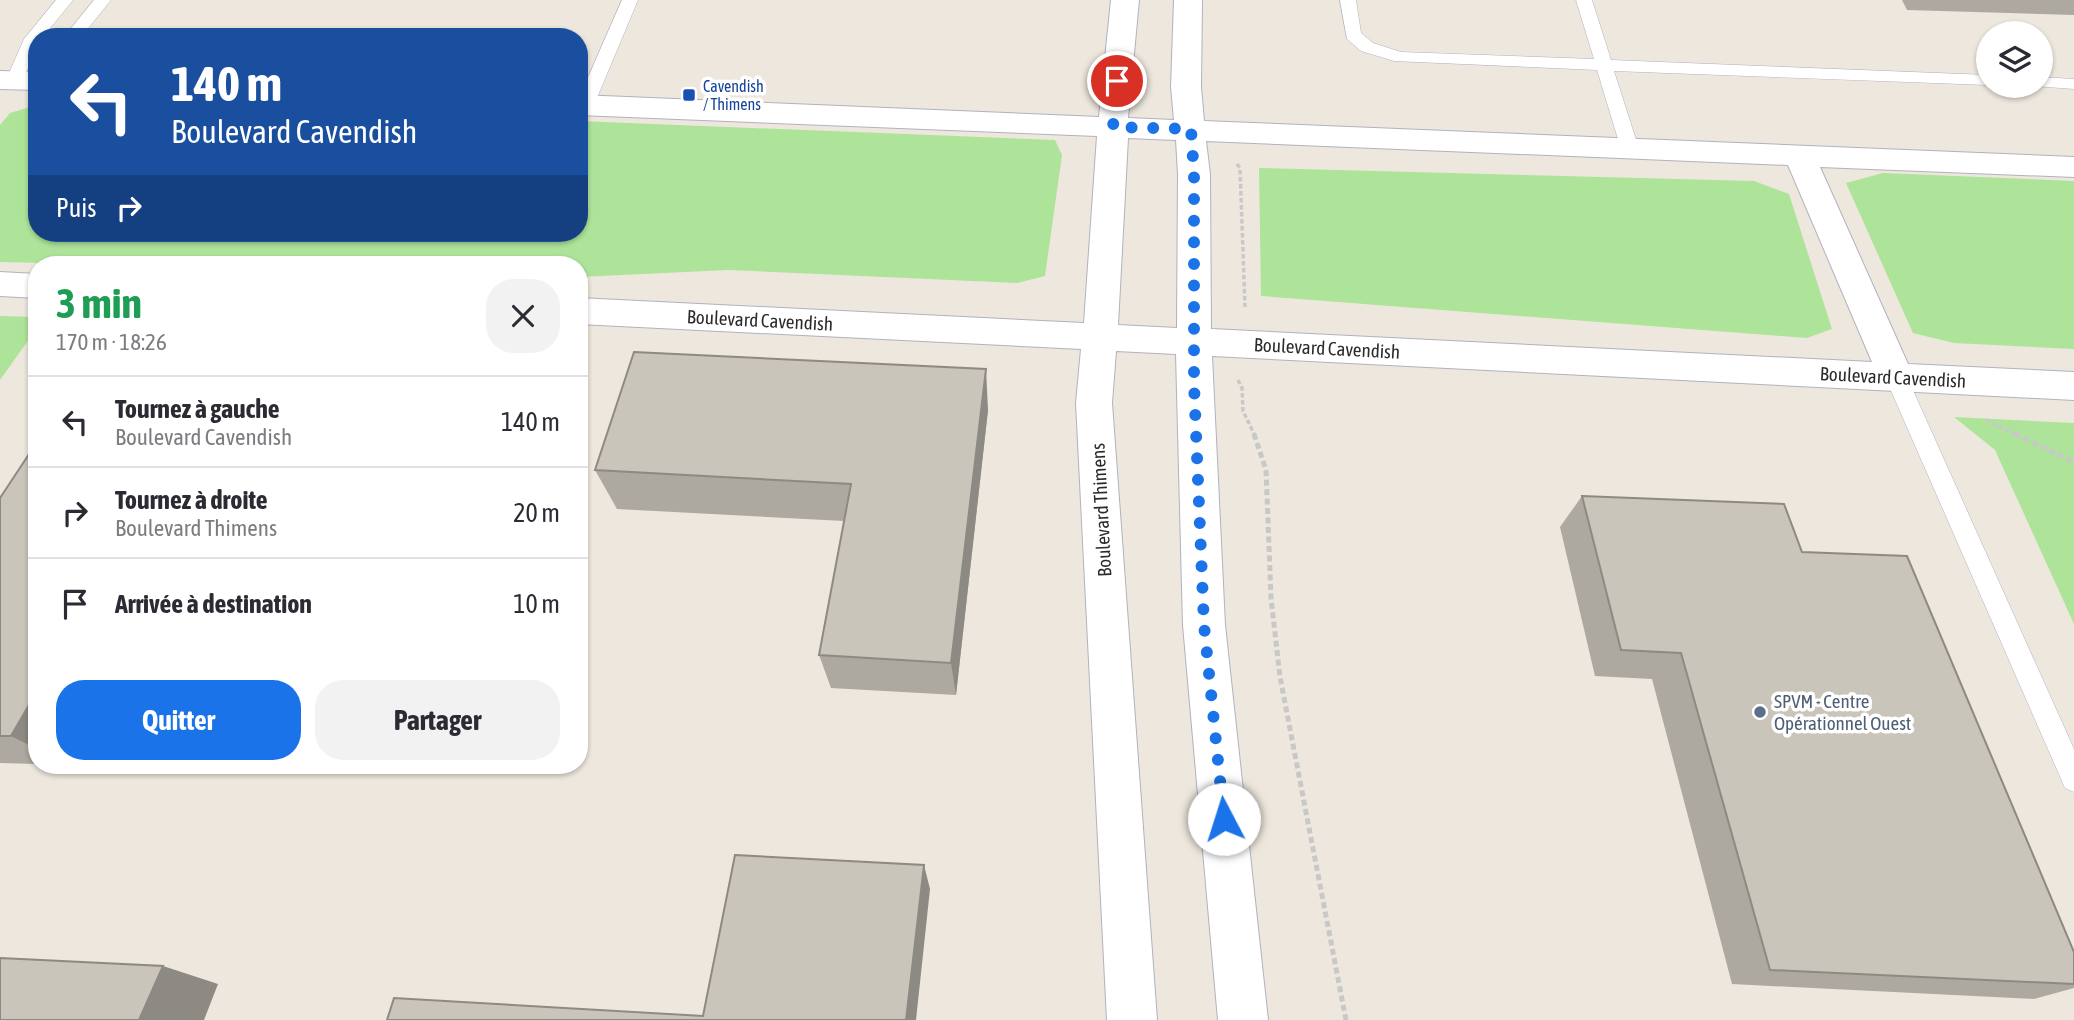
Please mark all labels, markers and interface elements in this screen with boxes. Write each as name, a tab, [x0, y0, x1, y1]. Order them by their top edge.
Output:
map controls	[1976, 21, 2053, 98]
button: layers	[1976, 21, 2053, 98]
pin	[1087, 51, 1147, 111]
text: 140 m	[171, 55, 282, 111]
icon: left	[56, 56, 147, 147]
icon: arrive	[1098, 62, 1136, 100]
place label: Cavendish / Thimens	[703, 77, 764, 113]
marker: Cavendish / Thimens	[681, 87, 697, 103]
text: Boulevard Cavendish	[171, 113, 417, 150]
icon: right	[110, 189, 148, 227]
text: Puis	[56, 193, 96, 223]
text: 3 min	[56, 279, 142, 327]
button: close	[486, 279, 560, 353]
street label: Boulevard Cavendish	[686, 305, 834, 335]
text: 170 m · 18:26	[56, 329, 167, 355]
street label: Boulevard Cavendish	[1253, 333, 1401, 363]
street label: Boulevard Cavendish	[1819, 362, 1967, 392]
text: Tournez à gauche	[115, 394, 280, 424]
icon: left	[56, 403, 94, 441]
text: 140 m	[501, 407, 560, 437]
text: Boulevard Cavendish	[115, 424, 292, 450]
street label: Boulevard Thimens	[1086, 442, 1115, 577]
text: Tournez à droite	[115, 485, 268, 515]
icon: right	[56, 494, 94, 532]
text: 20 m	[513, 498, 560, 528]
text: Boulevard Thimens	[115, 515, 277, 541]
icon: arrive	[56, 585, 94, 623]
text: Arrivée à destination	[115, 589, 312, 619]
text: 10 m	[513, 589, 560, 619]
button: Quitter	[56, 680, 301, 760]
button: Partager	[315, 680, 560, 760]
place label: SPVM - Centre Opérationnel Ouest	[1774, 690, 1911, 734]
marker: SPVM - Centre Opérationnel Ouest	[1752, 704, 1768, 720]
position arrow	[1187, 782, 1261, 856]

